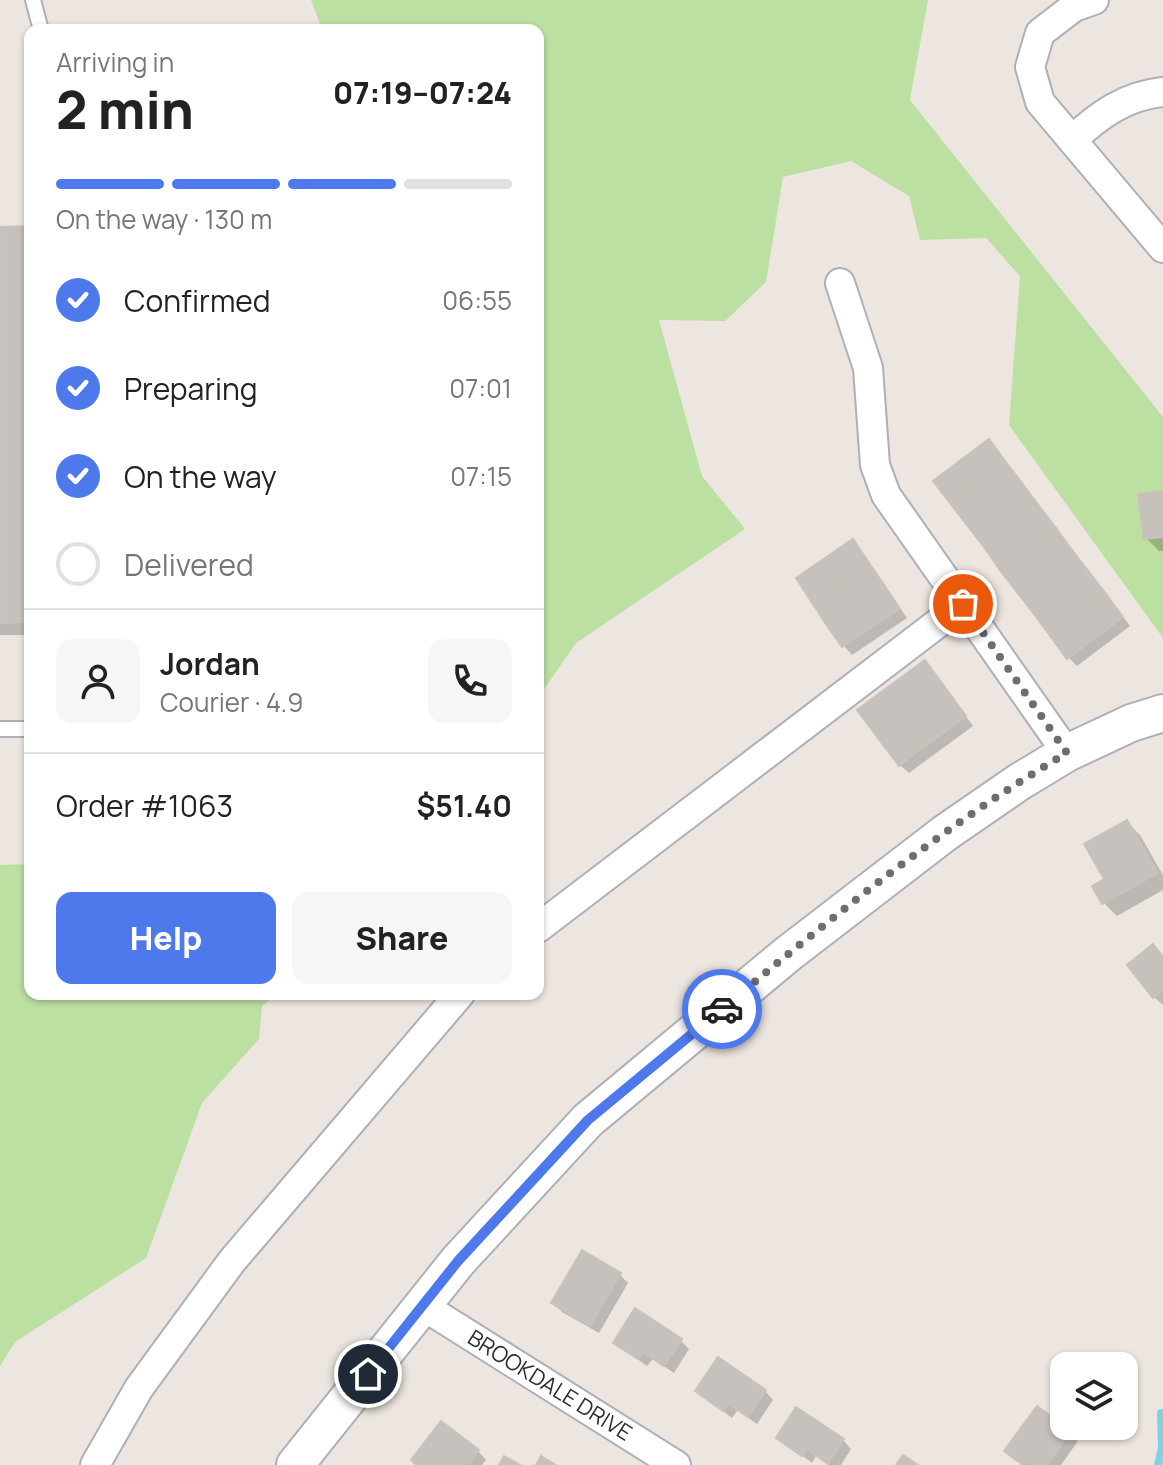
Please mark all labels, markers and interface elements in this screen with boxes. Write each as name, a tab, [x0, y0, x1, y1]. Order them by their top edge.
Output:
text: Arriving in	[56, 44, 174, 80]
text: 07:19–07:24	[333, 72, 512, 113]
text: 2 min	[56, 74, 194, 145]
text: On the way · 130 m	[56, 201, 272, 237]
icon: check	[56, 278, 100, 322]
text: Confirmed	[124, 280, 271, 321]
text: 06:55	[442, 282, 512, 318]
icon: check	[56, 366, 100, 410]
text: Preparing	[124, 368, 258, 409]
text: 07:01	[449, 370, 512, 406]
icon: check	[56, 454, 100, 498]
text: On the way	[124, 456, 277, 497]
text: 07:15	[450, 458, 512, 494]
text: Delivered	[124, 544, 254, 585]
pin	[929, 570, 997, 638]
icon: bag	[941, 582, 985, 626]
button: person	[56, 639, 140, 723]
button: phone	[428, 639, 512, 723]
text: Jordan	[160, 643, 260, 684]
text: Courier · 4.9	[160, 684, 303, 720]
text: Order #1063	[56, 785, 233, 826]
text: $51.40	[417, 785, 512, 826]
button: Help	[56, 892, 276, 984]
button: Share	[292, 892, 512, 984]
courier	[682, 969, 762, 1049]
icon: car	[700, 987, 744, 1031]
street label: BROOKDALE DRIVE	[462, 1322, 638, 1448]
pin	[334, 1340, 402, 1408]
icon: home	[346, 1352, 390, 1396]
map controls	[1050, 1352, 1138, 1440]
button: layers	[1050, 1352, 1138, 1440]

